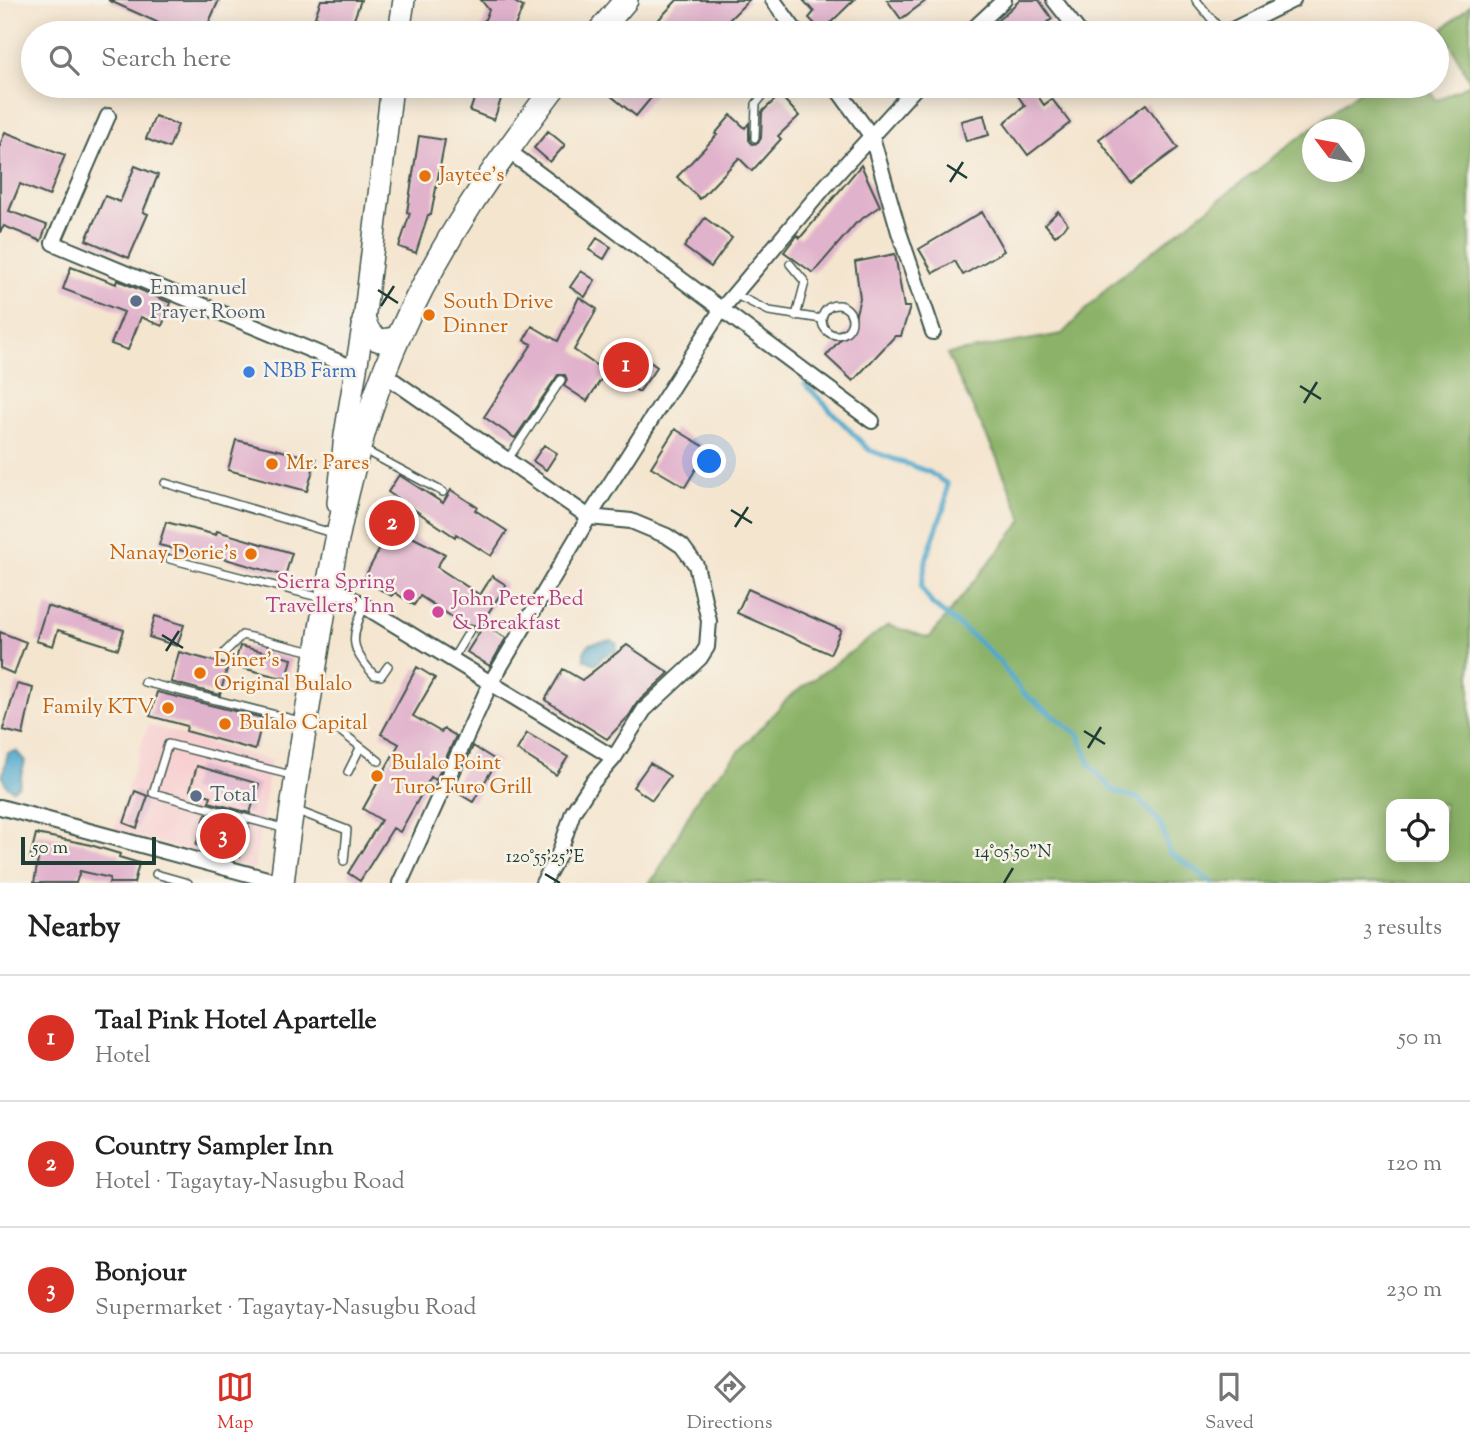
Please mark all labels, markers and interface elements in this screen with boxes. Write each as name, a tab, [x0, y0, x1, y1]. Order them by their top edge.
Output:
search box	[21, 21, 1449, 98]
icon: search	[45, 41, 83, 79]
text: Search here	[101, 41, 231, 78]
north arrow	[1302, 119, 1365, 182]
place label: Jaytee's	[438, 161, 505, 191]
marker: Jaytee's	[417, 168, 433, 184]
place label: Emmanuel Prayer Room	[150, 274, 266, 328]
place label: South Drive Dinner	[443, 288, 554, 342]
marker: Emmanuel Prayer Room	[128, 293, 144, 309]
marker: South Drive Dinner	[421, 307, 437, 323]
pin: 1	[603, 339, 649, 391]
place label: NBB Farm	[263, 357, 357, 387]
marker: NBB Farm	[241, 364, 257, 380]
your location	[692, 444, 726, 478]
place label: Mr. Pares	[286, 449, 369, 479]
marker: Mr. Pares	[264, 456, 280, 472]
pin: 2	[369, 497, 415, 549]
place label: Nanay Dorie's	[109, 539, 237, 569]
marker: Nanay Dorie's	[243, 546, 259, 562]
place label: Sierra Spring Travellers' Inn	[266, 568, 395, 622]
place label: John Peter Bed & Breakfast	[451, 585, 584, 639]
marker: Sierra Spring Travellers' Inn	[401, 587, 417, 603]
marker: John Peter Bed & Breakfast	[430, 604, 446, 620]
place label: Diner's Original Bulalo	[214, 646, 352, 700]
marker: Diner's Original Bulalo	[192, 665, 208, 681]
place label: Family KTV	[43, 693, 154, 723]
marker: Family KTV	[160, 700, 176, 716]
place label: Bulalo Capital	[239, 709, 368, 739]
marker: Bulalo Capital	[217, 716, 233, 732]
place label: Bulalo Point Turo-Turo Grill	[391, 749, 532, 803]
marker: Bulalo Point Turo-Turo Grill	[369, 768, 385, 784]
place label: Total	[210, 781, 257, 811]
marker: Total	[188, 788, 204, 804]
map controls	[1386, 799, 1449, 862]
button: locate	[1386, 799, 1449, 862]
pin: 3	[200, 810, 246, 862]
scale bar	[21, 834, 156, 866]
text: 50 m	[32, 835, 68, 862]
text: 14°05'50"N	[974, 840, 1052, 866]
text: 120°55'25"E	[506, 845, 584, 871]
text: Nearby	[28, 907, 120, 950]
text: 3 results	[1363, 912, 1442, 945]
text: Taal Pink Hotel Apartelle	[95, 1003, 377, 1040]
text: 1	[47, 1022, 55, 1055]
text: 50 m	[1398, 1022, 1442, 1055]
text: Hotel	[95, 1040, 151, 1073]
text: Country Sampler Inn	[95, 1129, 333, 1166]
text: 2	[46, 1148, 56, 1181]
text: 120 m	[1387, 1148, 1442, 1181]
text: Hotel · Tagaytay-Nasugbu Road	[95, 1166, 405, 1199]
text: Bonjour	[95, 1255, 187, 1292]
text: 3	[46, 1274, 56, 1307]
text: 230 m	[1386, 1274, 1442, 1307]
text: Supermarket · Tagaytay-Nasugbu Road	[95, 1292, 477, 1325]
tab: Map	[216, 1368, 254, 1437]
tab: Directions	[687, 1368, 772, 1437]
tab: Saved	[1205, 1368, 1254, 1437]

